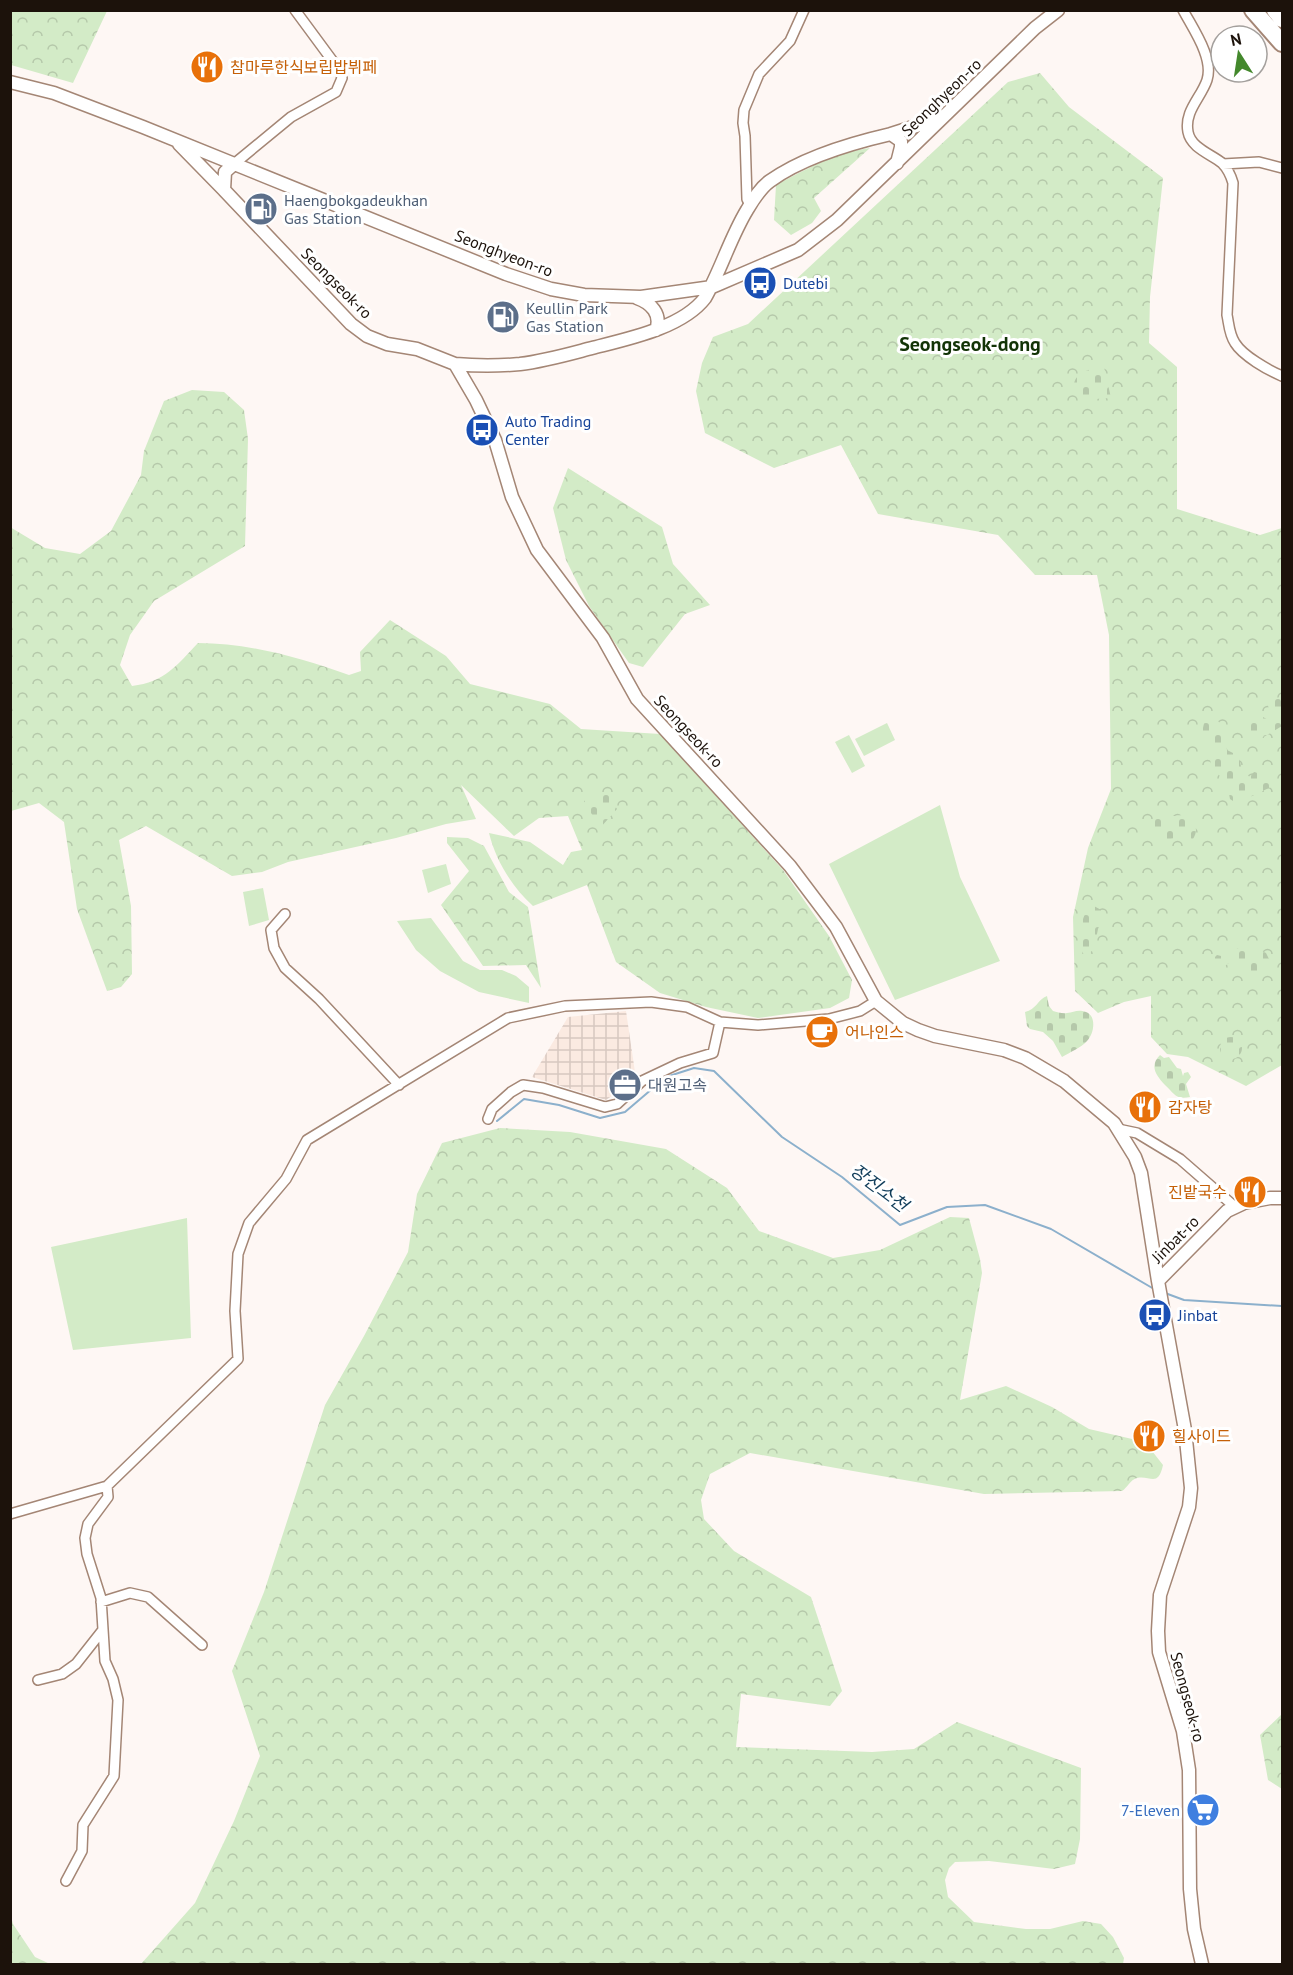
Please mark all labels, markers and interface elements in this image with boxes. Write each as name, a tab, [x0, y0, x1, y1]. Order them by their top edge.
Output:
north arrow	[1209, 24, 1269, 84]
text: N	[1229, 28, 1243, 50]
restaurant icon: 참마루한식보립밥뷔페	[189, 49, 225, 85]
street label: Seonghyeon-ro	[897, 54, 985, 140]
place label: 참마루한식보립밥뷔페	[230, 57, 377, 77]
place label: Haengbokgadeukhan Gas Station	[284, 190, 428, 228]
fuel station icon: Haengbokgadeukhan Gas Station	[243, 191, 279, 227]
street label: Seonghyeon-ro	[452, 225, 556, 281]
street label: Seongseok-ro	[297, 243, 377, 323]
bus stop icon: Dutebi	[742, 265, 778, 301]
place label: Dutebi	[783, 273, 828, 293]
place label: Keullin Park Gas Station	[526, 298, 608, 336]
fuel station icon: Keullin Park Gas Station	[485, 299, 521, 335]
district label: Seongseok-dong	[899, 331, 1041, 357]
place label: Auto Trading Center	[505, 411, 591, 449]
bus stop icon: Auto Trading Center	[464, 412, 500, 448]
street label: Seongseok-ro	[650, 690, 728, 772]
cafe icon: 어나인스	[804, 1014, 840, 1050]
place label: 어나인스	[845, 1022, 904, 1042]
office icon: 대원고속	[607, 1067, 643, 1103]
place label: 대원고속	[648, 1075, 707, 1095]
restaurant icon: 감자탕	[1127, 1089, 1163, 1125]
place label: 감자탕	[1168, 1097, 1212, 1117]
water label: 장진소천	[846, 1158, 915, 1218]
restaurant icon: 진밭국수	[1232, 1174, 1268, 1210]
place label: 진밭국수	[1168, 1182, 1227, 1202]
street label: Jinbat-ro	[1146, 1211, 1203, 1268]
bus stop icon: Jinbat	[1137, 1297, 1173, 1333]
place label: Jinbat	[1177, 1305, 1218, 1325]
restaurant icon: 힐사이드	[1131, 1418, 1167, 1454]
place label: 힐사이드	[1172, 1426, 1231, 1446]
street label: Seongseok-ro	[1166, 1650, 1210, 1744]
supermarket icon: 7-Eleven	[1185, 1792, 1221, 1828]
place label: 7-Eleven	[1121, 1800, 1180, 1820]

